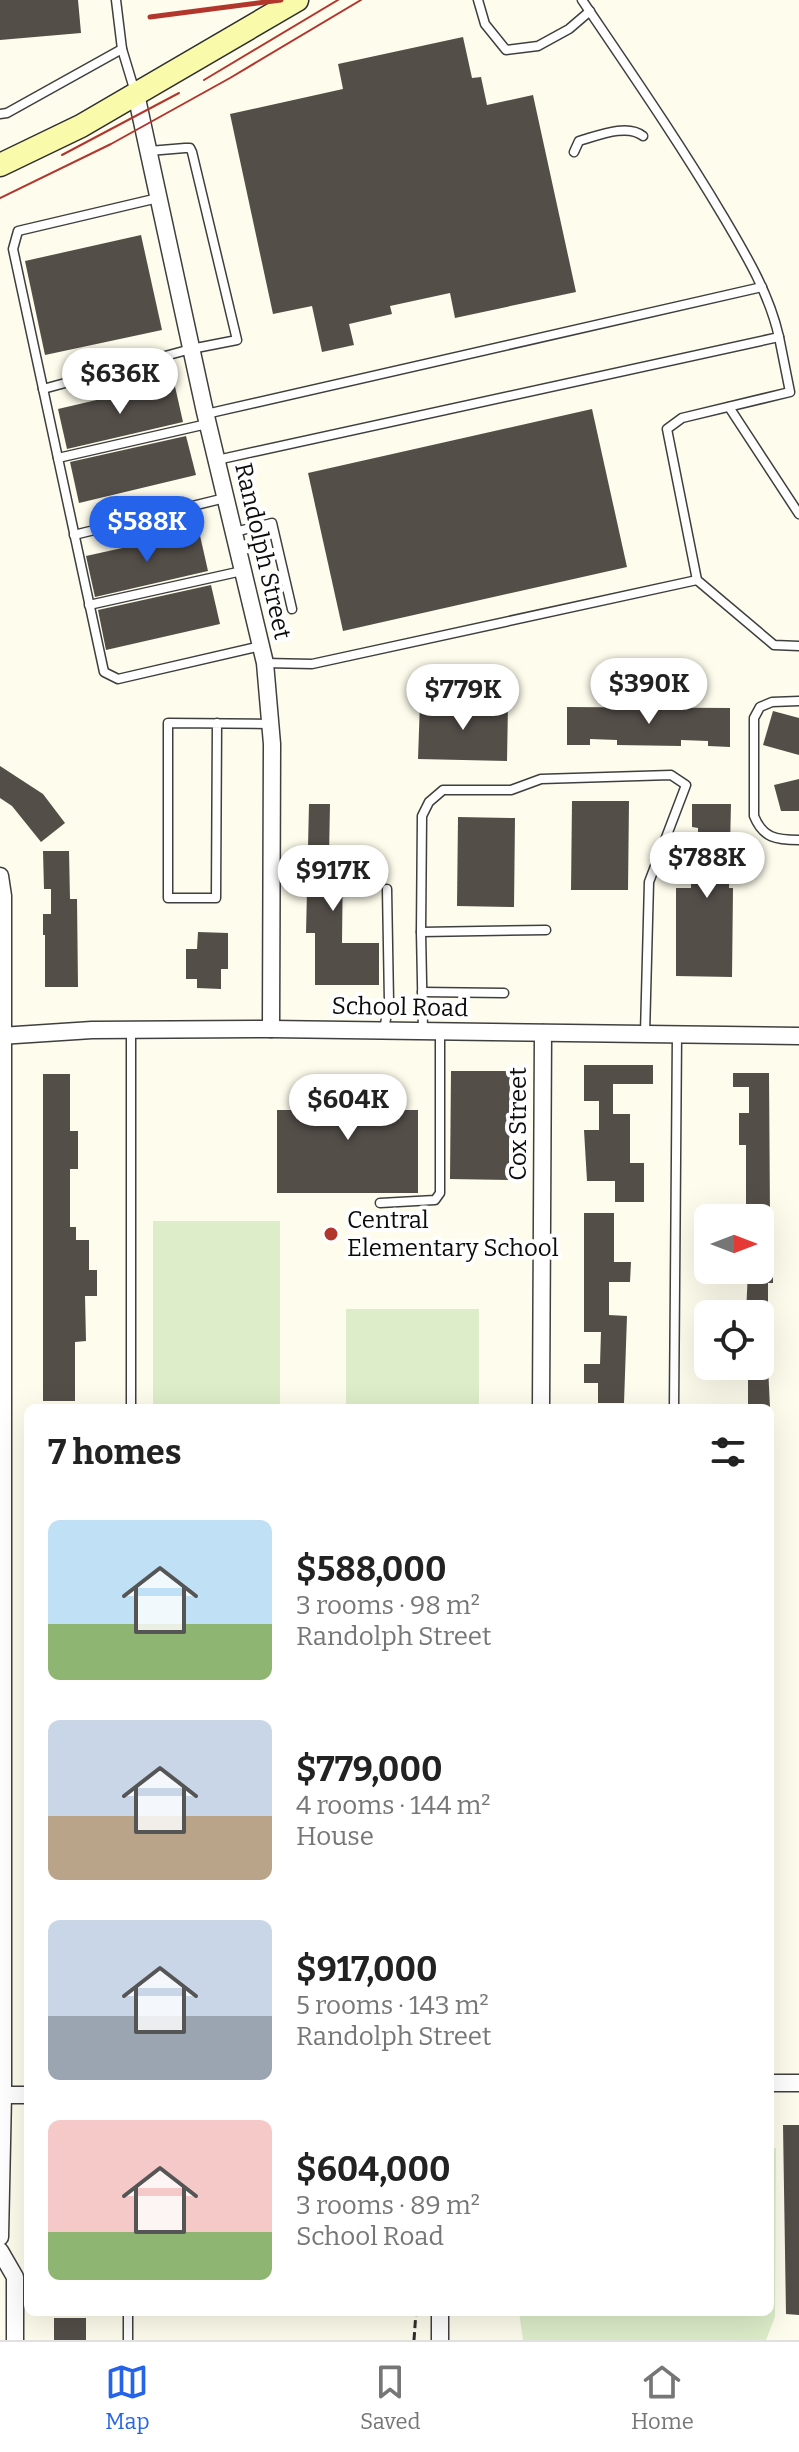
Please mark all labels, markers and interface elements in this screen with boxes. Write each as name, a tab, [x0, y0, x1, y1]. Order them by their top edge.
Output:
pin: $636K	[64, 348, 176, 416]
text: $636K	[80, 358, 160, 389]
street label: Randolph Street	[229, 460, 297, 642]
pin: $588K	[91, 496, 203, 564]
text: $588K	[107, 506, 187, 537]
pin: $390K	[593, 658, 705, 726]
pin: $779K	[407, 664, 519, 732]
text: $390K	[608, 668, 690, 699]
text: $779K	[424, 674, 502, 705]
pin: $788K	[651, 832, 763, 900]
text: $788K	[668, 842, 746, 873]
pin: $917K	[277, 845, 389, 913]
text: $917K	[296, 855, 370, 886]
street label: School Road	[331, 992, 469, 1022]
street label: Cox Street	[504, 1067, 532, 1181]
pin: $604K	[292, 1074, 404, 1142]
text: $604K	[307, 1084, 389, 1115]
north arrow	[694, 1204, 774, 1284]
map controls	[694, 1204, 774, 1380]
place label: Central Elementary School	[347, 1206, 559, 1262]
marker: Central Elementary School	[322, 1225, 340, 1243]
button: locate	[694, 1300, 774, 1380]
icon: filters	[706, 1430, 750, 1474]
text: 7 homes	[48, 1432, 181, 1473]
text: $588,000	[296, 1549, 447, 1590]
icon: home	[112, 1552, 208, 1648]
text: 3 rooms · 98 m²	[296, 1590, 480, 1621]
text: Randolph Street	[296, 1621, 492, 1652]
text: $779,000	[296, 1749, 443, 1790]
icon: home	[112, 1752, 208, 1848]
text: 4 rooms · 144 m²	[296, 1790, 491, 1821]
text: House	[296, 1821, 374, 1852]
text: $917,000	[296, 1949, 438, 1990]
icon: home	[112, 1952, 208, 2048]
text: 5 rooms · 143 m²	[296, 1990, 489, 2021]
text: Randolph Street	[296, 2021, 492, 2052]
text: $604,000	[296, 2149, 451, 2190]
icon: home	[112, 2152, 208, 2248]
text: 3 rooms · 89 m²	[296, 2190, 480, 2221]
text: School Road	[296, 2221, 444, 2252]
tab: Map	[105, 2360, 150, 2435]
tab: Saved	[360, 2360, 420, 2435]
tab: Home	[631, 2360, 694, 2435]

